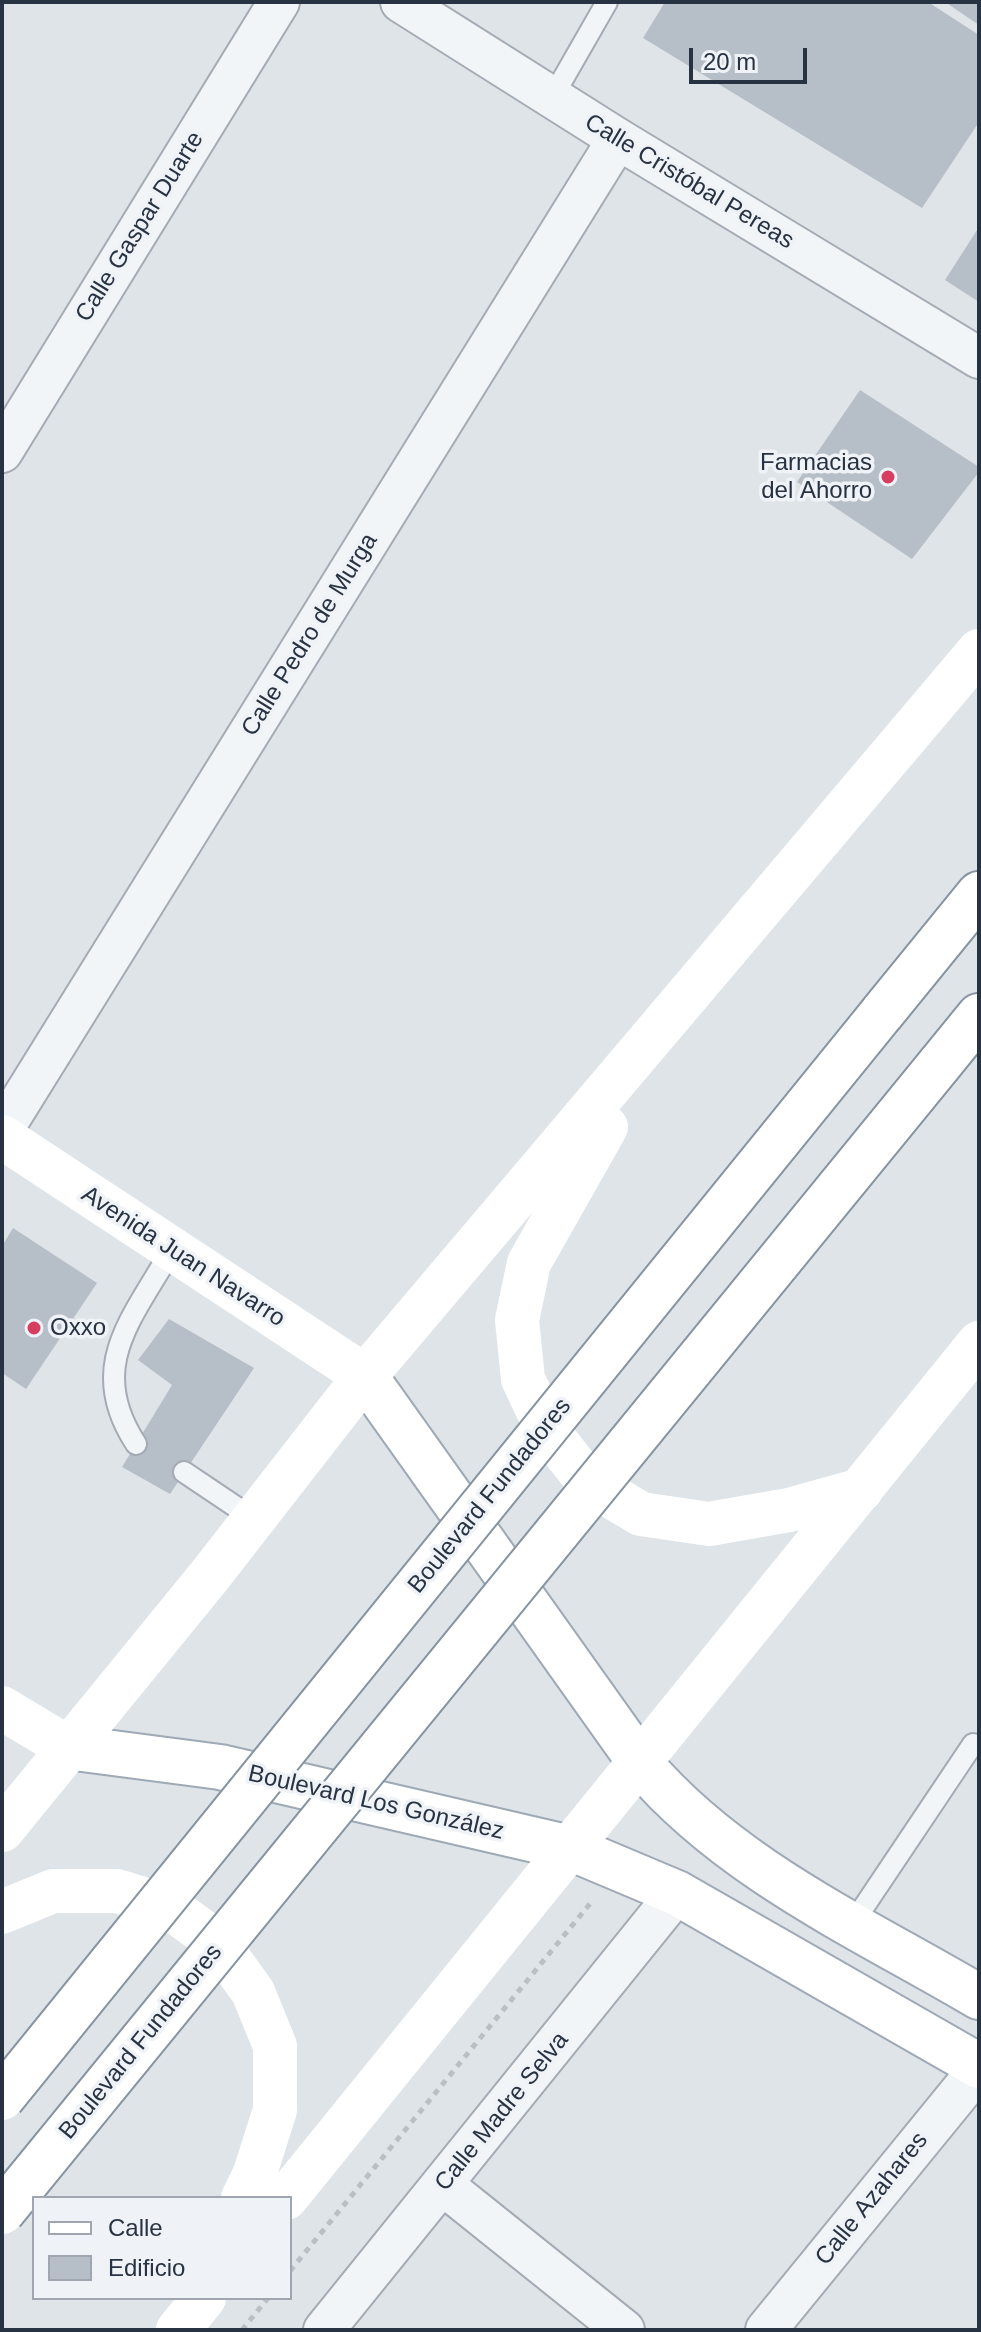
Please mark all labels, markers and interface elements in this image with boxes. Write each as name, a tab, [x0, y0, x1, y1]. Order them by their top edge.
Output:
scale bar	[693, 32, 811, 82]
text: 20 m	[703, 48, 756, 75]
street label: Calle Cristóbal Pereas	[579, 108, 799, 256]
street label: Calle Gaspar Duarte	[70, 127, 210, 327]
place label: Farmacias del Ahorro	[760, 449, 872, 505]
marker: Farmacias del Ahorro	[879, 468, 897, 486]
street label: Calle Pedro de Murga	[236, 528, 384, 742]
street label: Avenida Juan Navarro	[76, 1180, 290, 1334]
place label: Oxxo	[50, 1314, 106, 1342]
marker: Oxxo	[25, 1319, 43, 1337]
street label: Boulevard Fundadores	[402, 1393, 578, 1599]
street label: Boulevard Los González	[245, 1760, 507, 1846]
street label: Boulevard Fundadores	[53, 1939, 229, 2145]
street label: Calle Madre Selva	[429, 2027, 575, 2197]
street label: Calle Azahares	[810, 2127, 934, 2271]
legend	[32, 2196, 292, 2300]
text: Calle	[108, 2214, 163, 2241]
text: Edificio	[108, 2254, 185, 2281]

